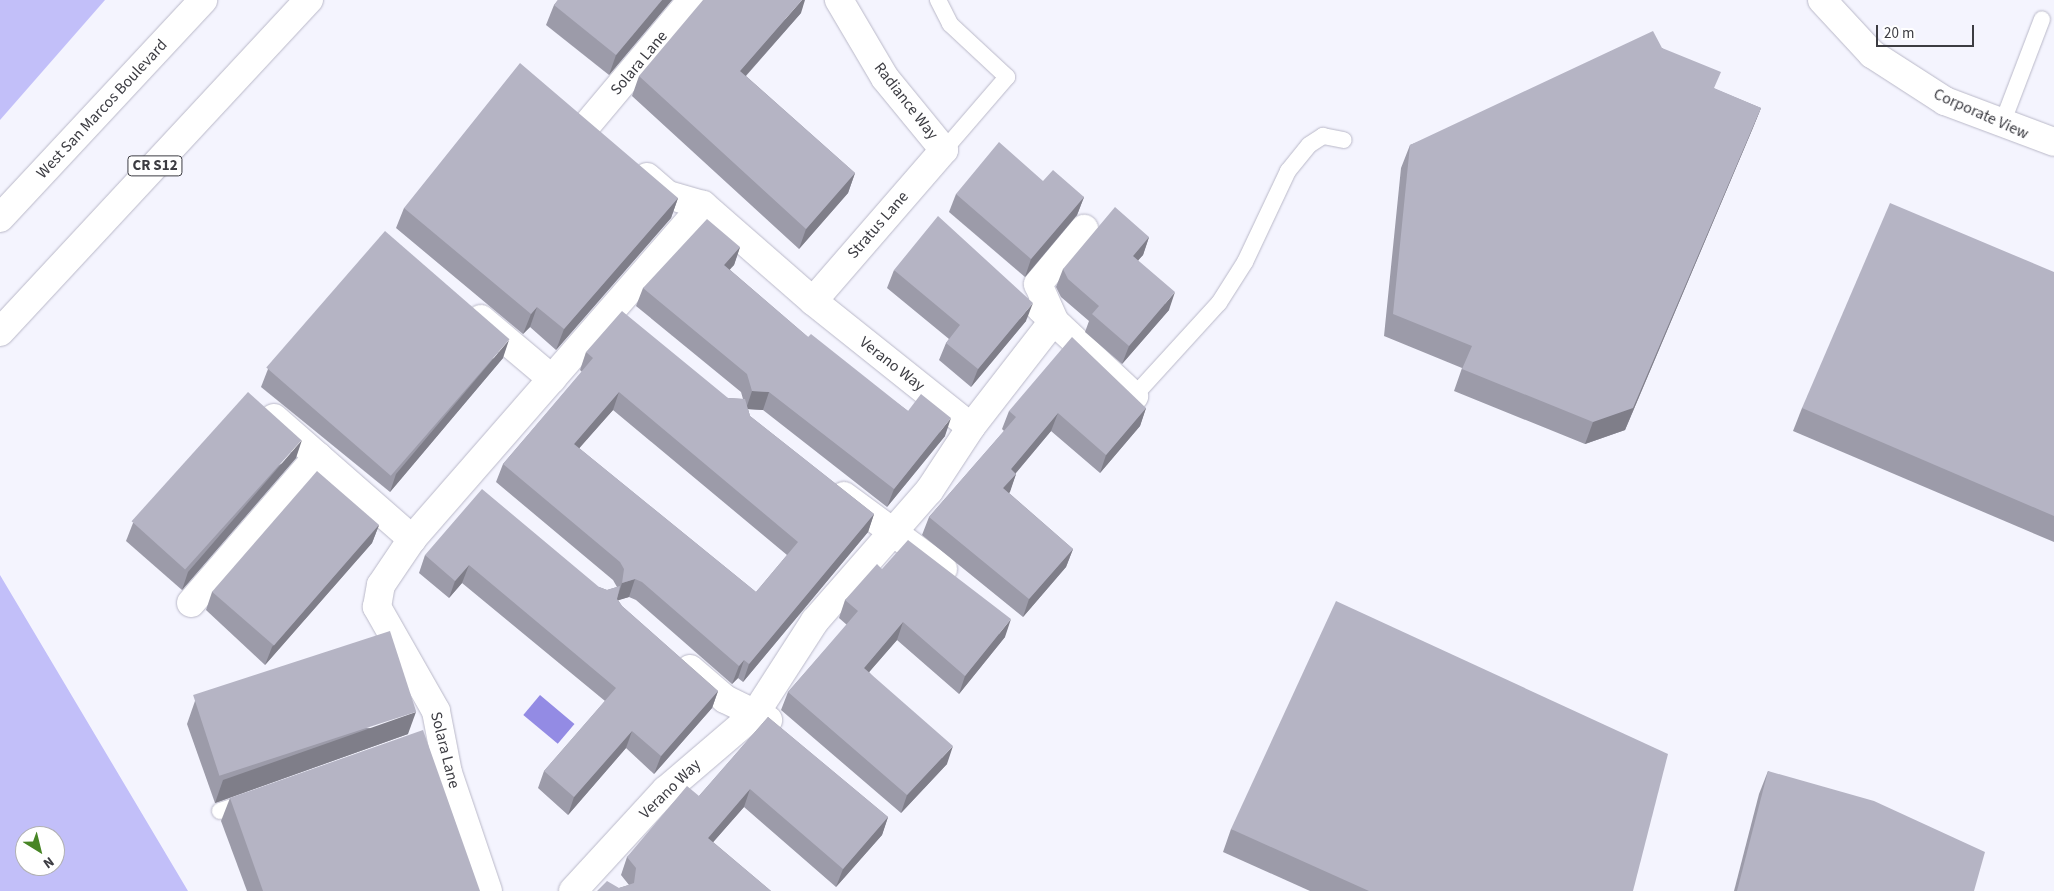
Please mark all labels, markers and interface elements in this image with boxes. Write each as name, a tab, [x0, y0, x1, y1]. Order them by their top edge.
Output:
scale bar	[1879, 15, 1976, 47]
text: 20 m	[1884, 23, 1914, 44]
street label: Solara Lane	[606, 27, 672, 99]
street label: West San Marcos Boulevard	[33, 36, 171, 182]
street label: Radiance Way	[870, 59, 942, 143]
street label: Corporate View	[1931, 84, 2031, 144]
road number: CR S12	[126, 154, 184, 178]
street label: Stratus Lane	[843, 187, 913, 263]
street label: Verano Way	[855, 333, 929, 395]
street label: Solara Lane	[426, 710, 464, 790]
street label: Verano Way	[635, 755, 705, 823]
north arrow	[15, 826, 65, 876]
text: N	[39, 851, 58, 873]

